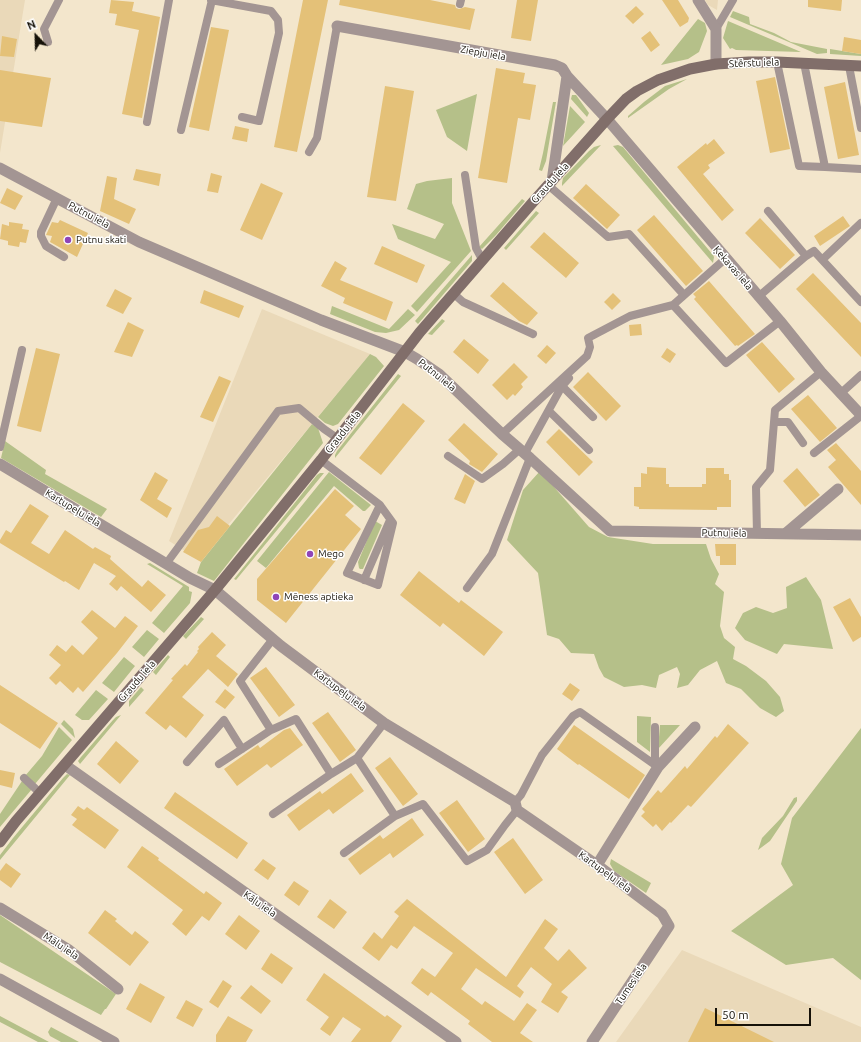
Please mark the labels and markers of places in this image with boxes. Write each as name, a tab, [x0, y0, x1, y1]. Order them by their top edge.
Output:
place label: Putnu skati	[76, 234, 126, 246]
marker: Putnu skati	[63, 235, 73, 245]
place label: Mego	[318, 548, 344, 560]
marker: Mego	[305, 549, 315, 559]
place label: Mēness aptieka	[284, 591, 353, 603]
marker: Mēness aptieka	[271, 592, 281, 602]

